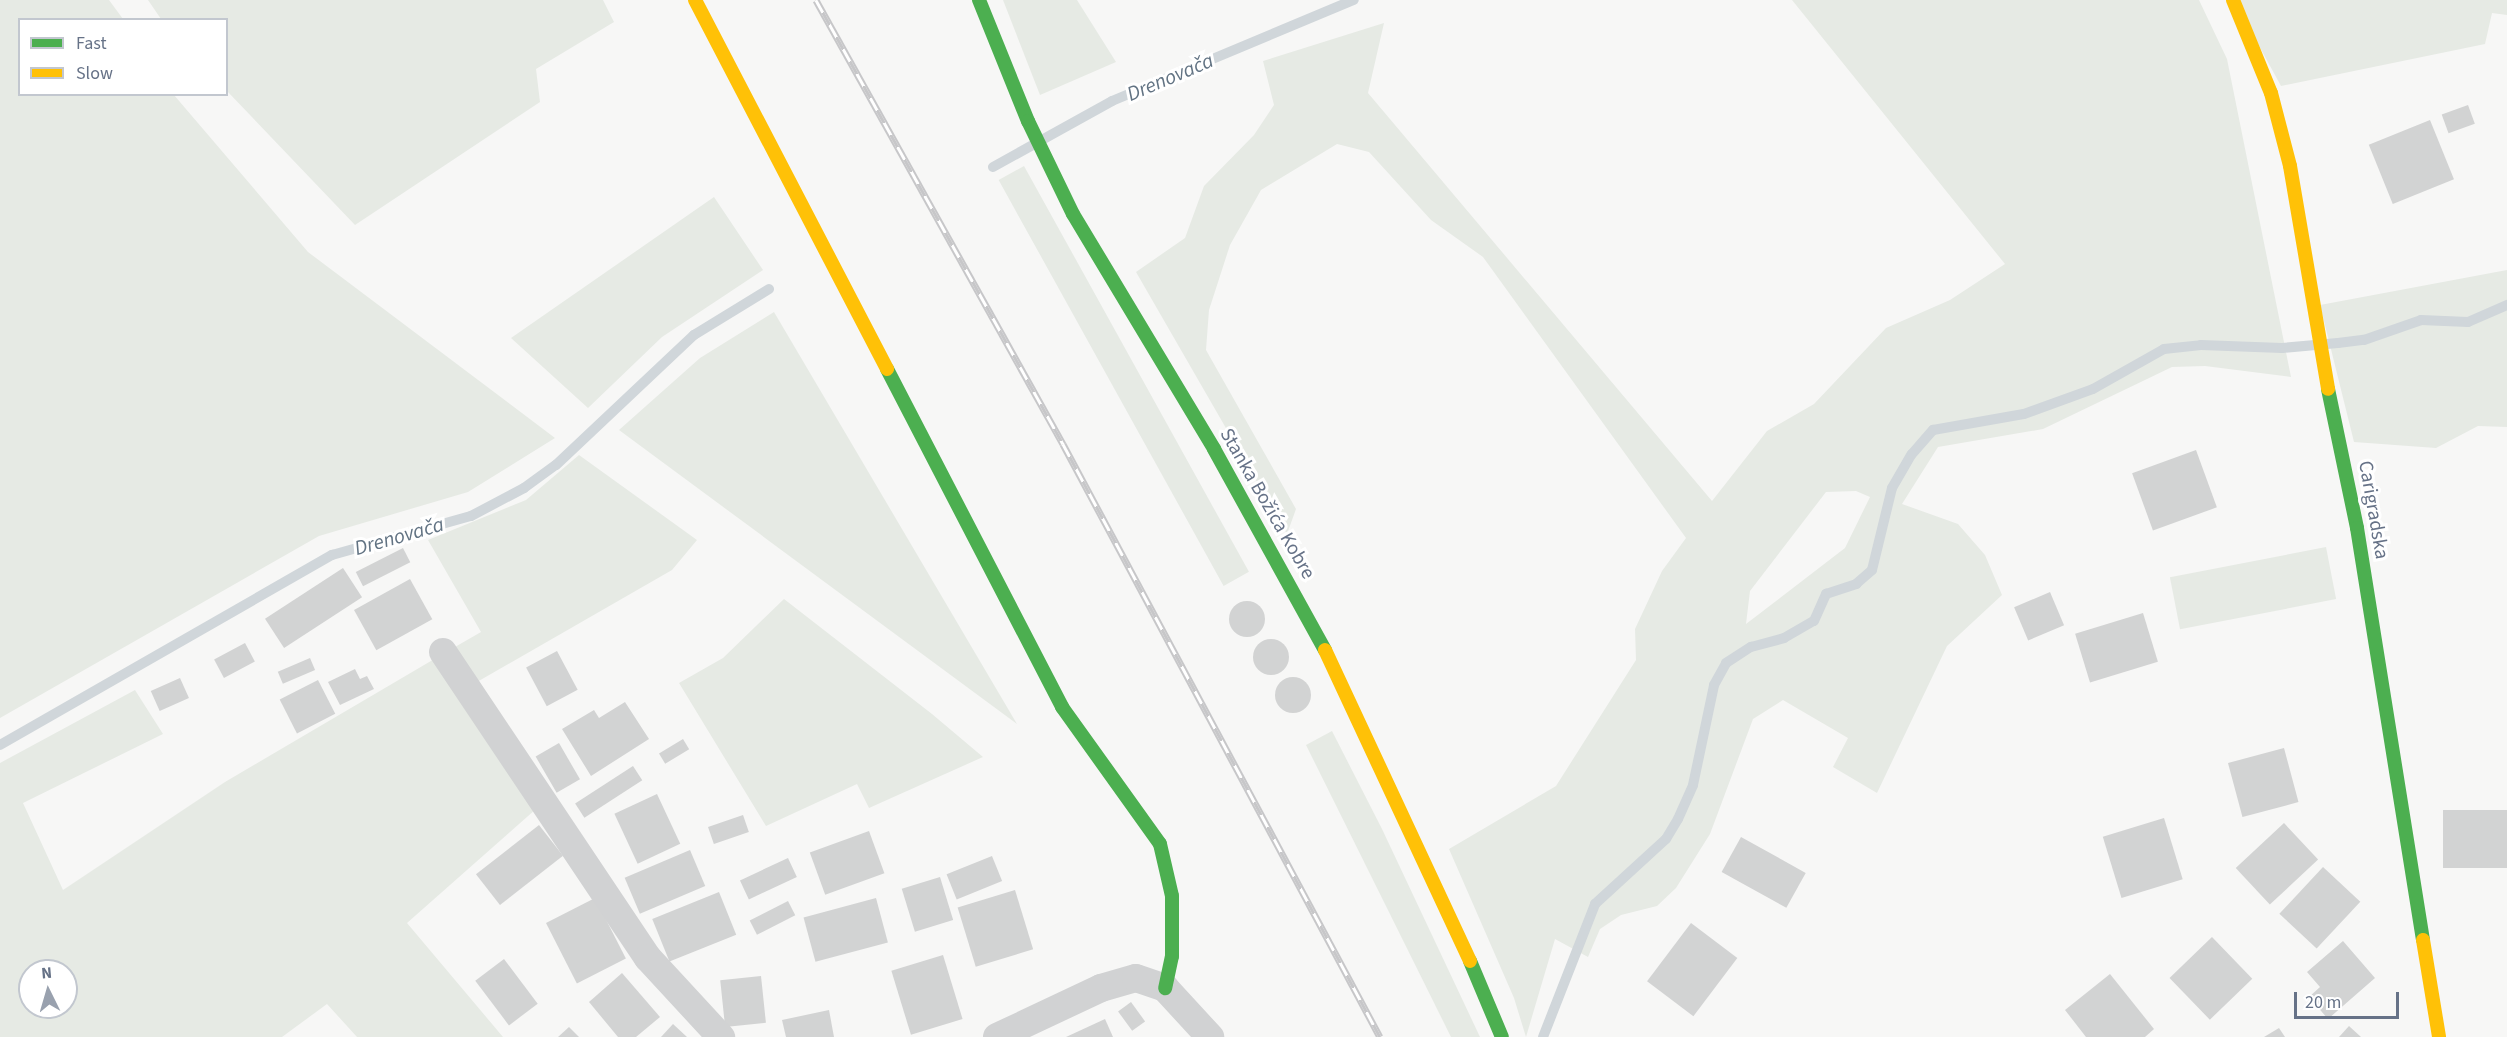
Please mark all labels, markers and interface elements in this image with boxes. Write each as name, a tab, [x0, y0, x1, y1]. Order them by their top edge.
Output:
legend	[18, 18, 228, 96]
text: Fast	[76, 31, 107, 56]
water label: Drenovača	[1123, 47, 1217, 107]
text: Slow	[76, 61, 113, 86]
street label: Stanka Božića Kobre	[1214, 424, 1320, 584]
street label: Carigradska	[2353, 459, 2393, 561]
water label: Drenovača	[351, 511, 447, 561]
north arrow	[18, 959, 78, 1019]
text: N	[40, 962, 53, 984]
scale bar	[2297, 980, 2402, 1018]
text: 20 m	[2305, 990, 2341, 1015]

